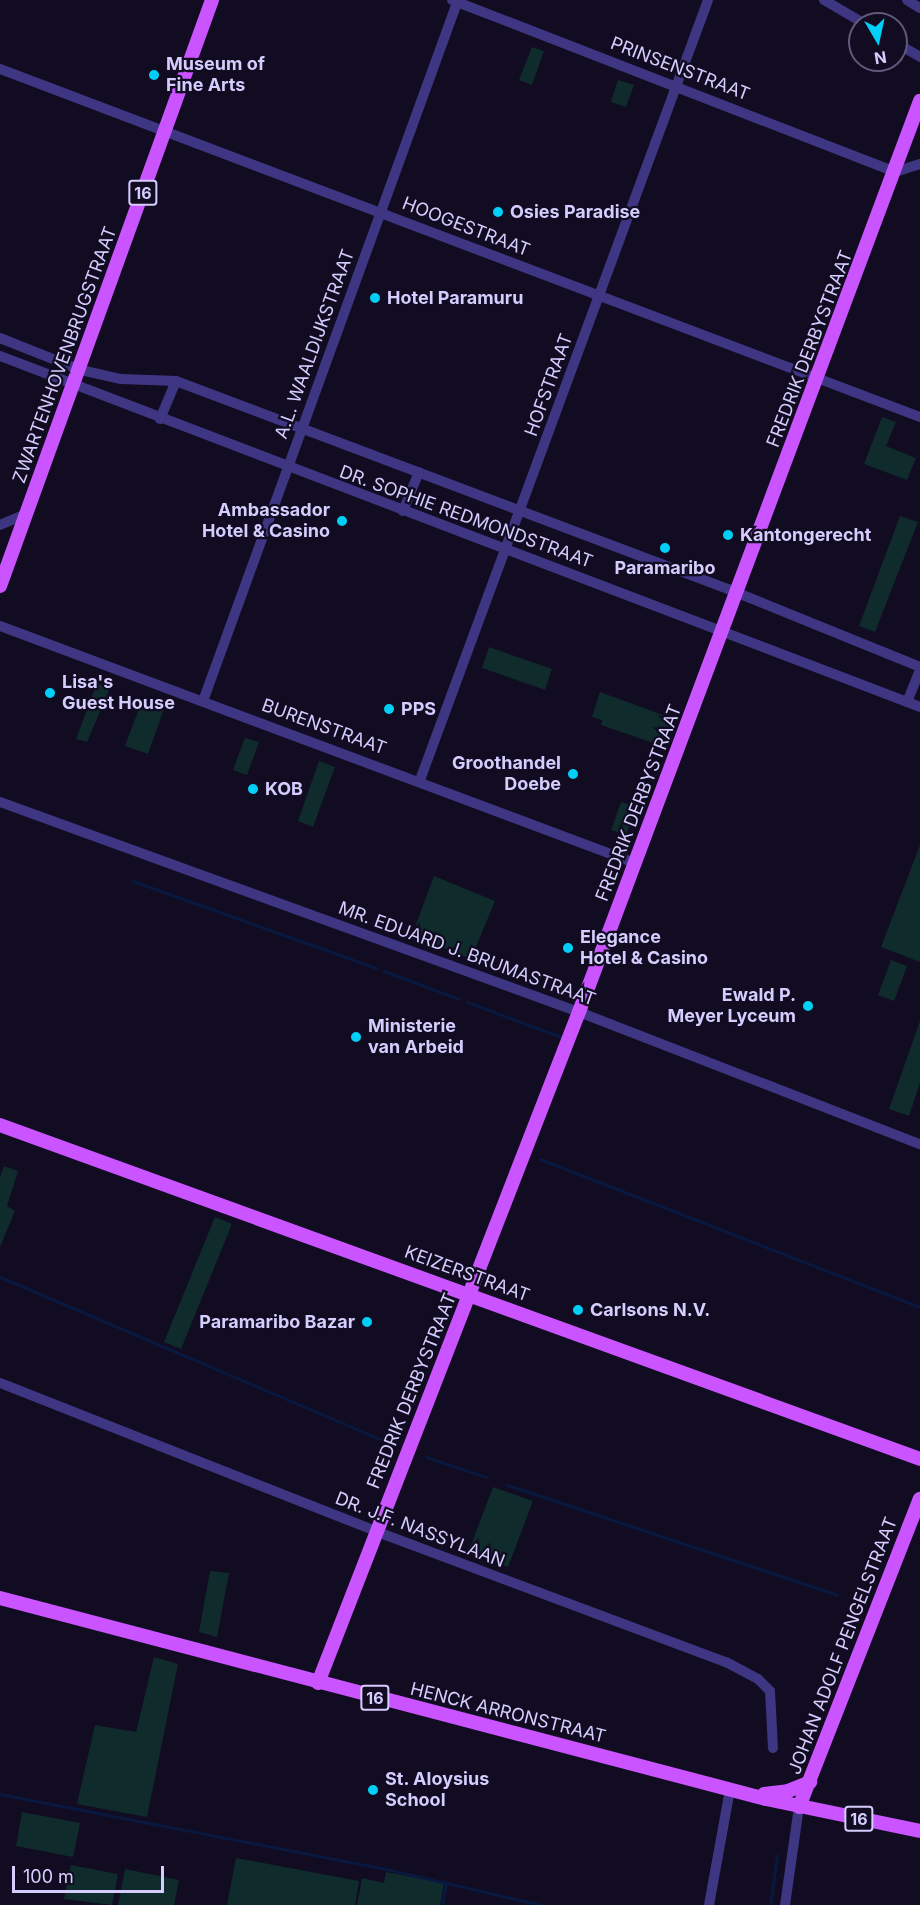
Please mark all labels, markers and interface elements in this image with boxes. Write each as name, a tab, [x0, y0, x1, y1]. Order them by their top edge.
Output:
north arrow	[848, 12, 908, 72]
street label: PRINSENSTRAAT	[607, 33, 753, 105]
text: N	[873, 47, 888, 69]
place label: Museum of Fine Arts	[166, 54, 265, 97]
marker: Museum of Fine Arts	[147, 68, 161, 82]
road number: 16	[128, 180, 158, 206]
street label: HOOGESTRAAT	[399, 193, 533, 261]
place label: Osies Paradise	[510, 201, 640, 223]
marker: Osies Paradise	[491, 205, 505, 219]
street label: ZWARTENHOVENBRUGSTRAAT	[8, 224, 122, 486]
street label: A.L. WAALDIJKSTRAAT	[271, 246, 359, 442]
street label: FREDRIK DERBYSTRAAT	[762, 248, 858, 450]
place label: Hotel Paramuru	[387, 287, 523, 309]
marker: Hotel Paramuru	[368, 291, 382, 305]
street label: HOFSTRAAT	[520, 331, 578, 439]
street label: DR. SOPHIE REDMONDSTRAAT	[337, 461, 595, 573]
place label: Ambassador Hotel & Casino	[202, 500, 330, 542]
marker: Ambassador Hotel & Casino	[335, 514, 349, 528]
place label: Kantongerecht	[740, 524, 871, 546]
marker: Kantongerecht	[721, 528, 735, 542]
marker: Paramaribo	[658, 541, 672, 555]
place label: Paramaribo	[614, 557, 716, 579]
place label: Lisa's Guest House	[62, 672, 175, 714]
marker: Lisa's Guest House	[43, 686, 57, 700]
street label: BURENSTRAAT	[259, 694, 389, 760]
place label: PPS	[401, 698, 436, 720]
marker: PPS	[382, 702, 396, 716]
street label: FREDRIK DERBYSTRAAT	[591, 702, 687, 904]
place label: Groothandel Doebe	[452, 753, 561, 795]
marker: Groothandel Doebe	[566, 767, 580, 781]
place label: KOB	[265, 778, 303, 800]
marker: KOB	[246, 782, 260, 796]
street label: MR. EDUARD J. BRUMASTRAAT	[335, 897, 599, 1011]
place label: Elegance Hotel & Casino	[580, 927, 708, 970]
marker: Elegance Hotel & Casino	[561, 941, 575, 955]
place label: Ewald P. Meyer Lyceum	[668, 985, 796, 1028]
marker: Ewald P. Meyer Lyceum	[801, 999, 815, 1013]
place label: Ministerie van Arbeid	[368, 1016, 464, 1058]
marker: Ministerie van Arbeid	[349, 1030, 363, 1044]
street label: KEIZERSTRAAT	[402, 1241, 532, 1307]
street label: FREDRIK DERBYSTRAAT	[363, 1290, 461, 1492]
place label: Carlsons N.V.	[590, 1299, 710, 1321]
marker: Carlsons N.V.	[571, 1303, 585, 1317]
place label: Paramaribo Bazar	[199, 1311, 355, 1333]
marker: Paramaribo Bazar	[360, 1315, 374, 1329]
street label: DR. J.F. NASSYLAAN	[332, 1488, 508, 1572]
street label: JOHAN ADOLF PENGELSTRAAT	[784, 1514, 902, 1778]
street label: HENCK ARRONSTRAAT	[408, 1678, 608, 1748]
road number: 16	[360, 1685, 390, 1711]
place label: St. Aloysius School	[385, 1769, 490, 1812]
marker: St. Aloysius School	[366, 1783, 380, 1797]
road number: 16	[844, 1806, 874, 1832]
scale bar	[15, 1854, 166, 1892]
text: 100 m	[23, 1866, 74, 1887]

